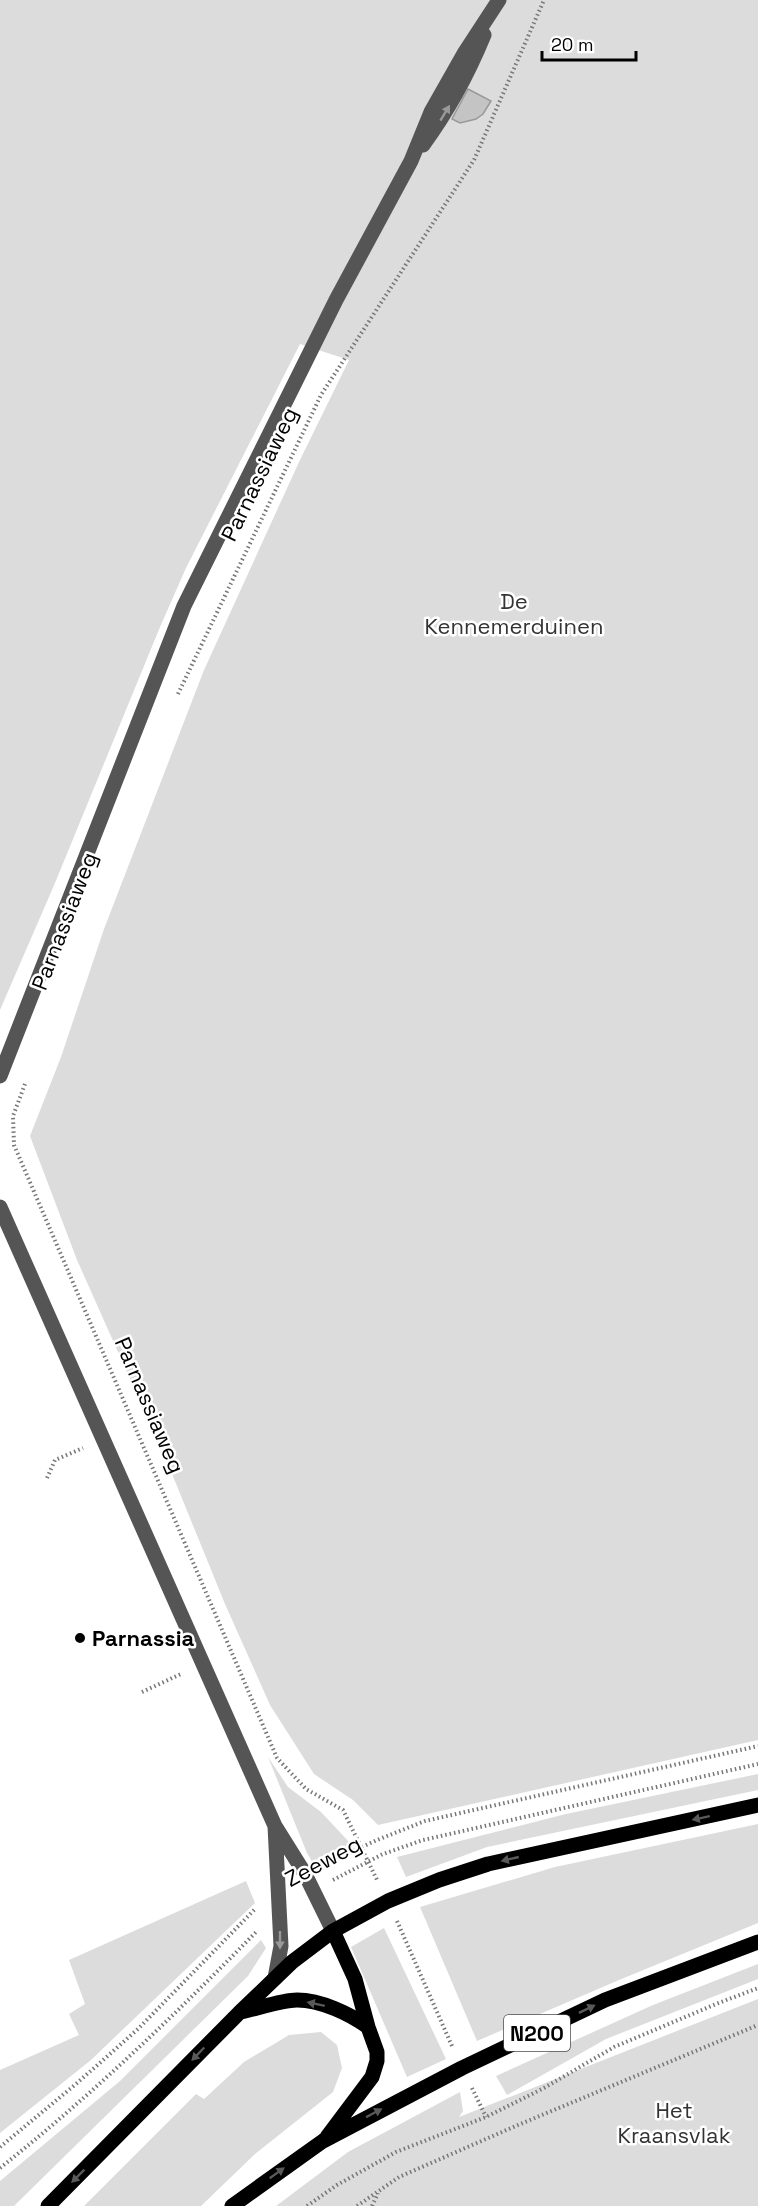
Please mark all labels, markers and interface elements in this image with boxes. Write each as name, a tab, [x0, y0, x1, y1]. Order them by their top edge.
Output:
scale bar	[542, 24, 636, 62]
text: 20 m	[551, 33, 594, 56]
one-way arrow	[440, 105, 451, 122]
street label: Parnassiaweg	[215, 402, 303, 546]
park label: De Kennemerduinen	[425, 587, 603, 640]
street label: Parnassiaweg	[25, 848, 103, 994]
street label: Parnassiaweg	[109, 1333, 191, 1477]
place label: Parnassia	[92, 1624, 195, 1652]
marker: Parnassia	[73, 1631, 87, 1645]
one-way arrow	[692, 1813, 710, 1823]
street label: Zeeweg	[280, 1829, 366, 1893]
one-way arrow	[501, 1855, 520, 1864]
one-way arrow	[275, 1931, 285, 1950]
one-way arrow	[306, 1999, 325, 2008]
one-way arrow	[579, 2005, 596, 2014]
road number: N200	[504, 2015, 570, 2051]
one-way arrow	[192, 2047, 206, 2061]
park label: Het Kraansvlak	[617, 2096, 731, 2149]
one-way arrow	[366, 2108, 383, 2118]
one-way arrow	[269, 2167, 285, 2179]
one-way arrow	[70, 2169, 85, 2183]

